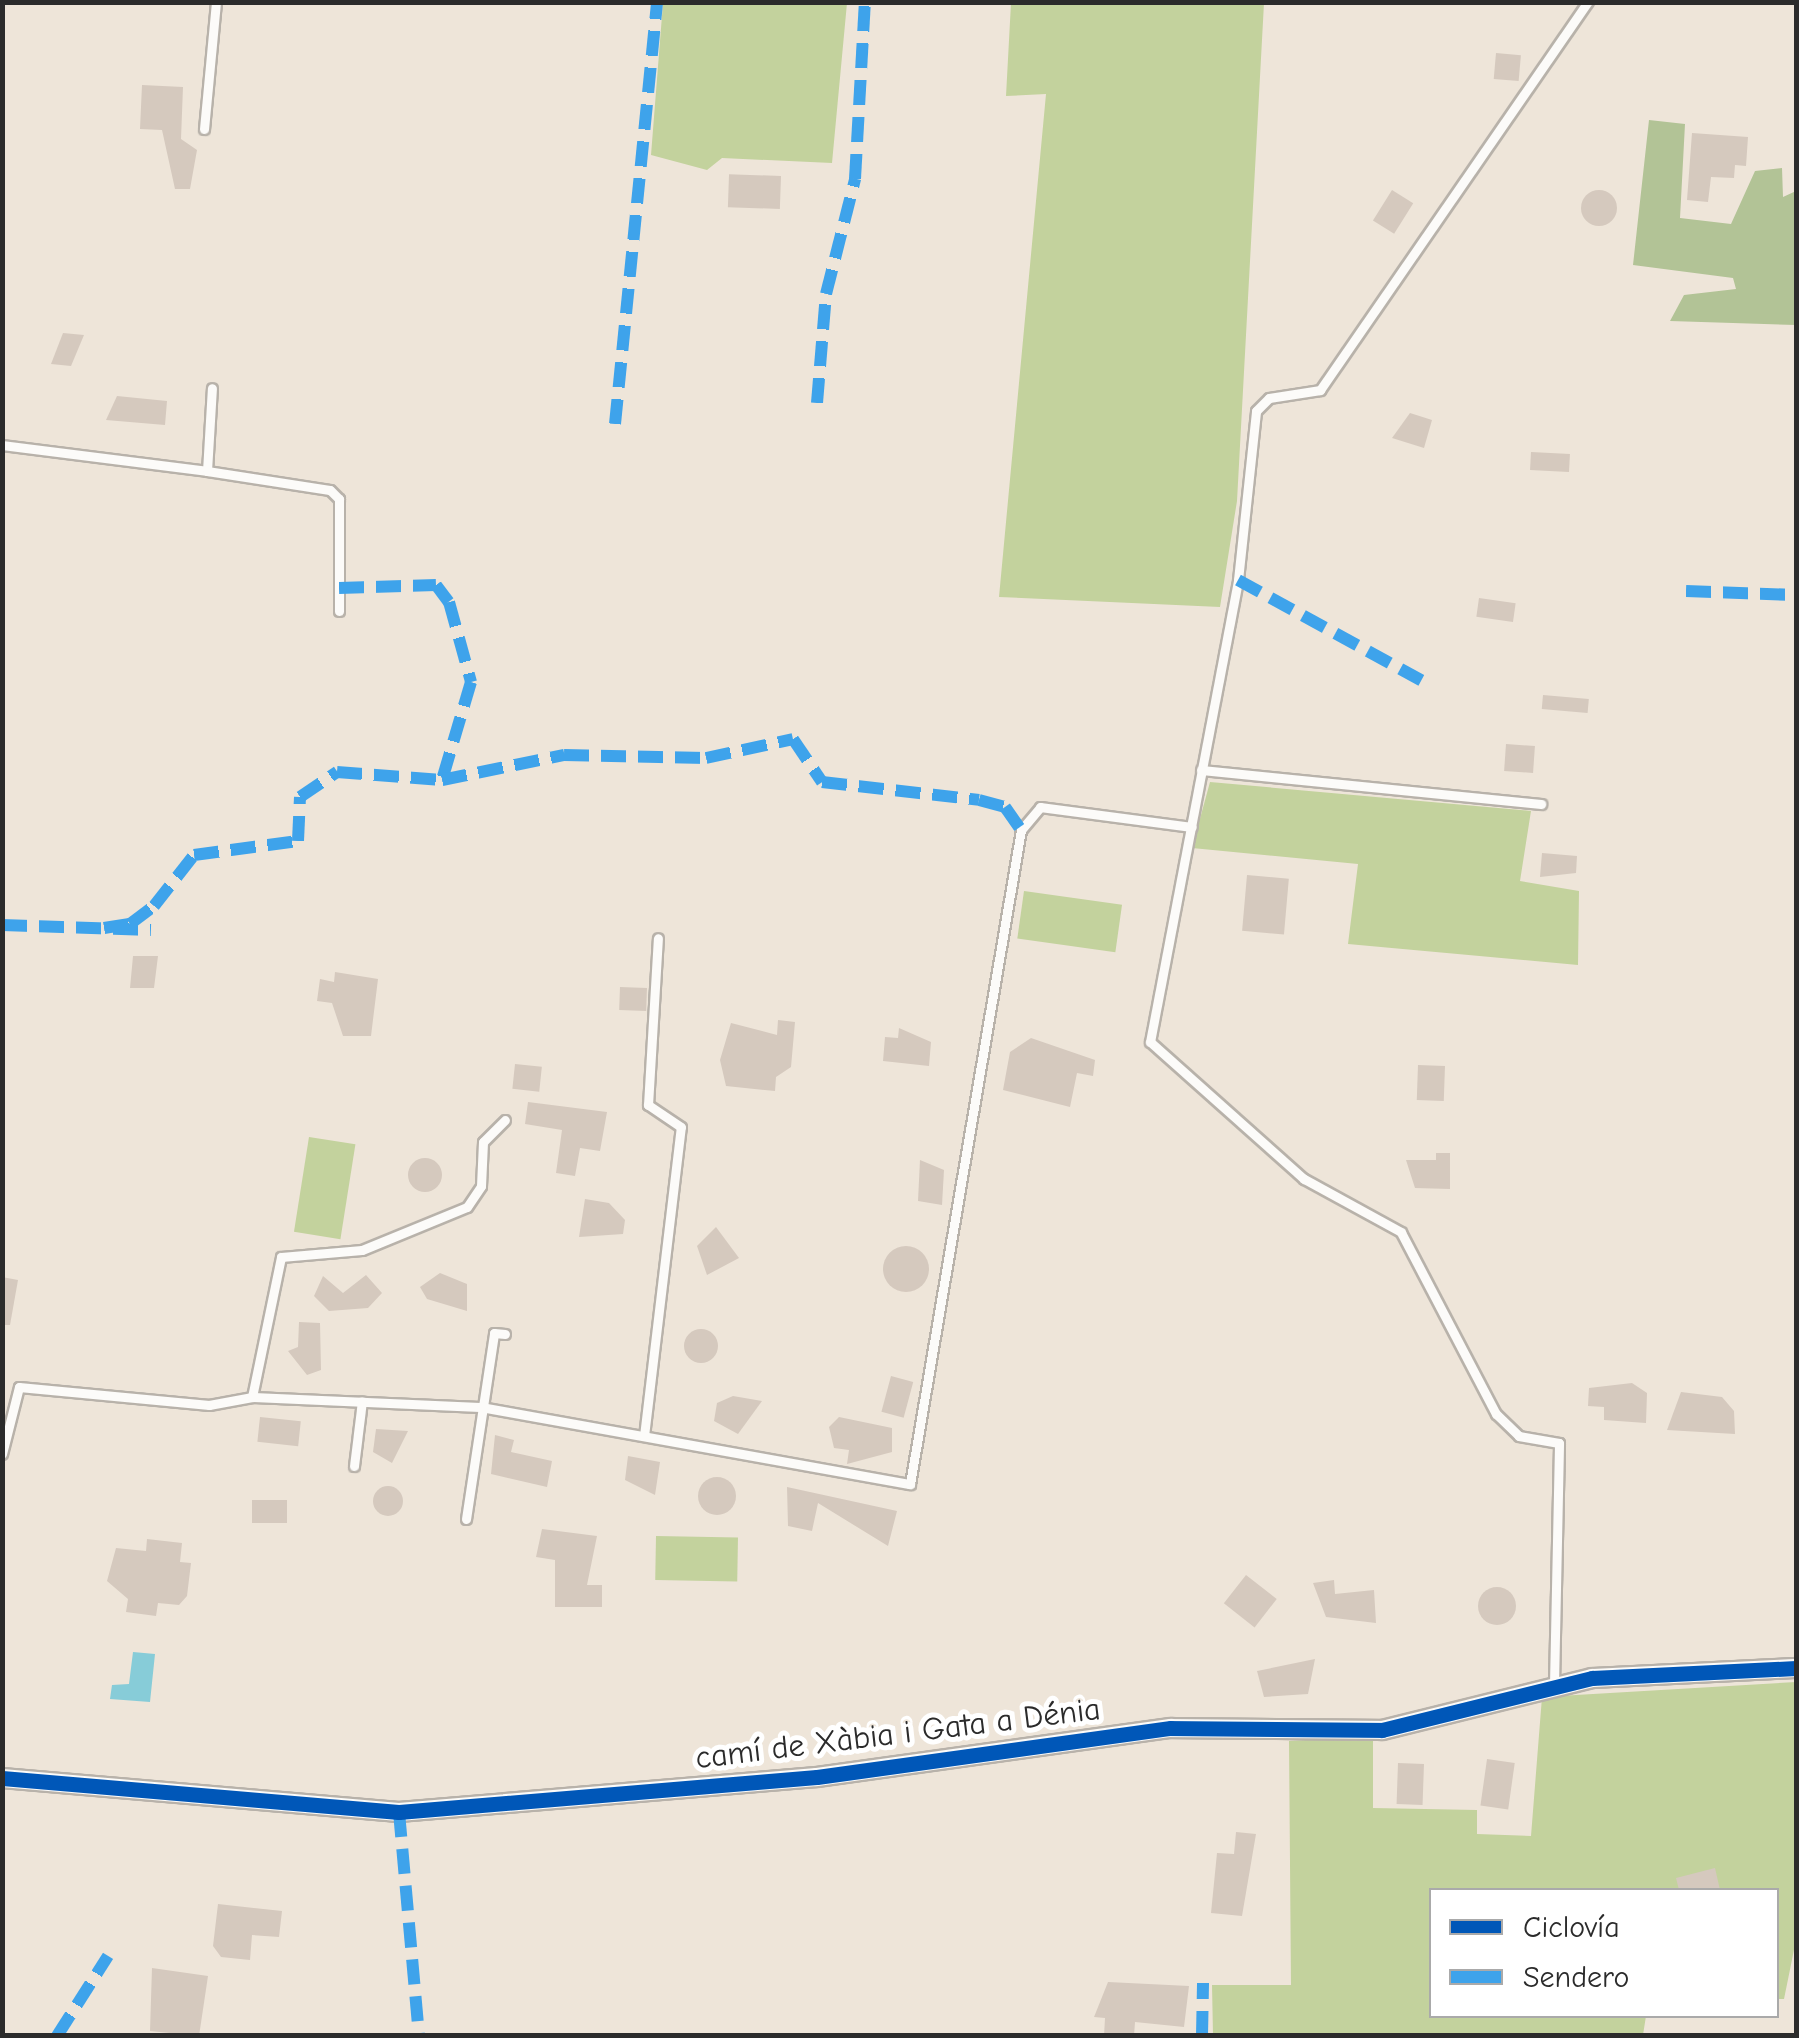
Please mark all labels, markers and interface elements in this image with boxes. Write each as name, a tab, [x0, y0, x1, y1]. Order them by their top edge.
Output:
street label: camí de Xàbia i Gata a Dénia	[693, 1690, 1103, 1778]
legend	[1429, 1888, 1779, 2018]
text: Ciclovía	[1523, 1910, 1620, 1945]
text: Sendero	[1523, 1960, 1629, 1995]

